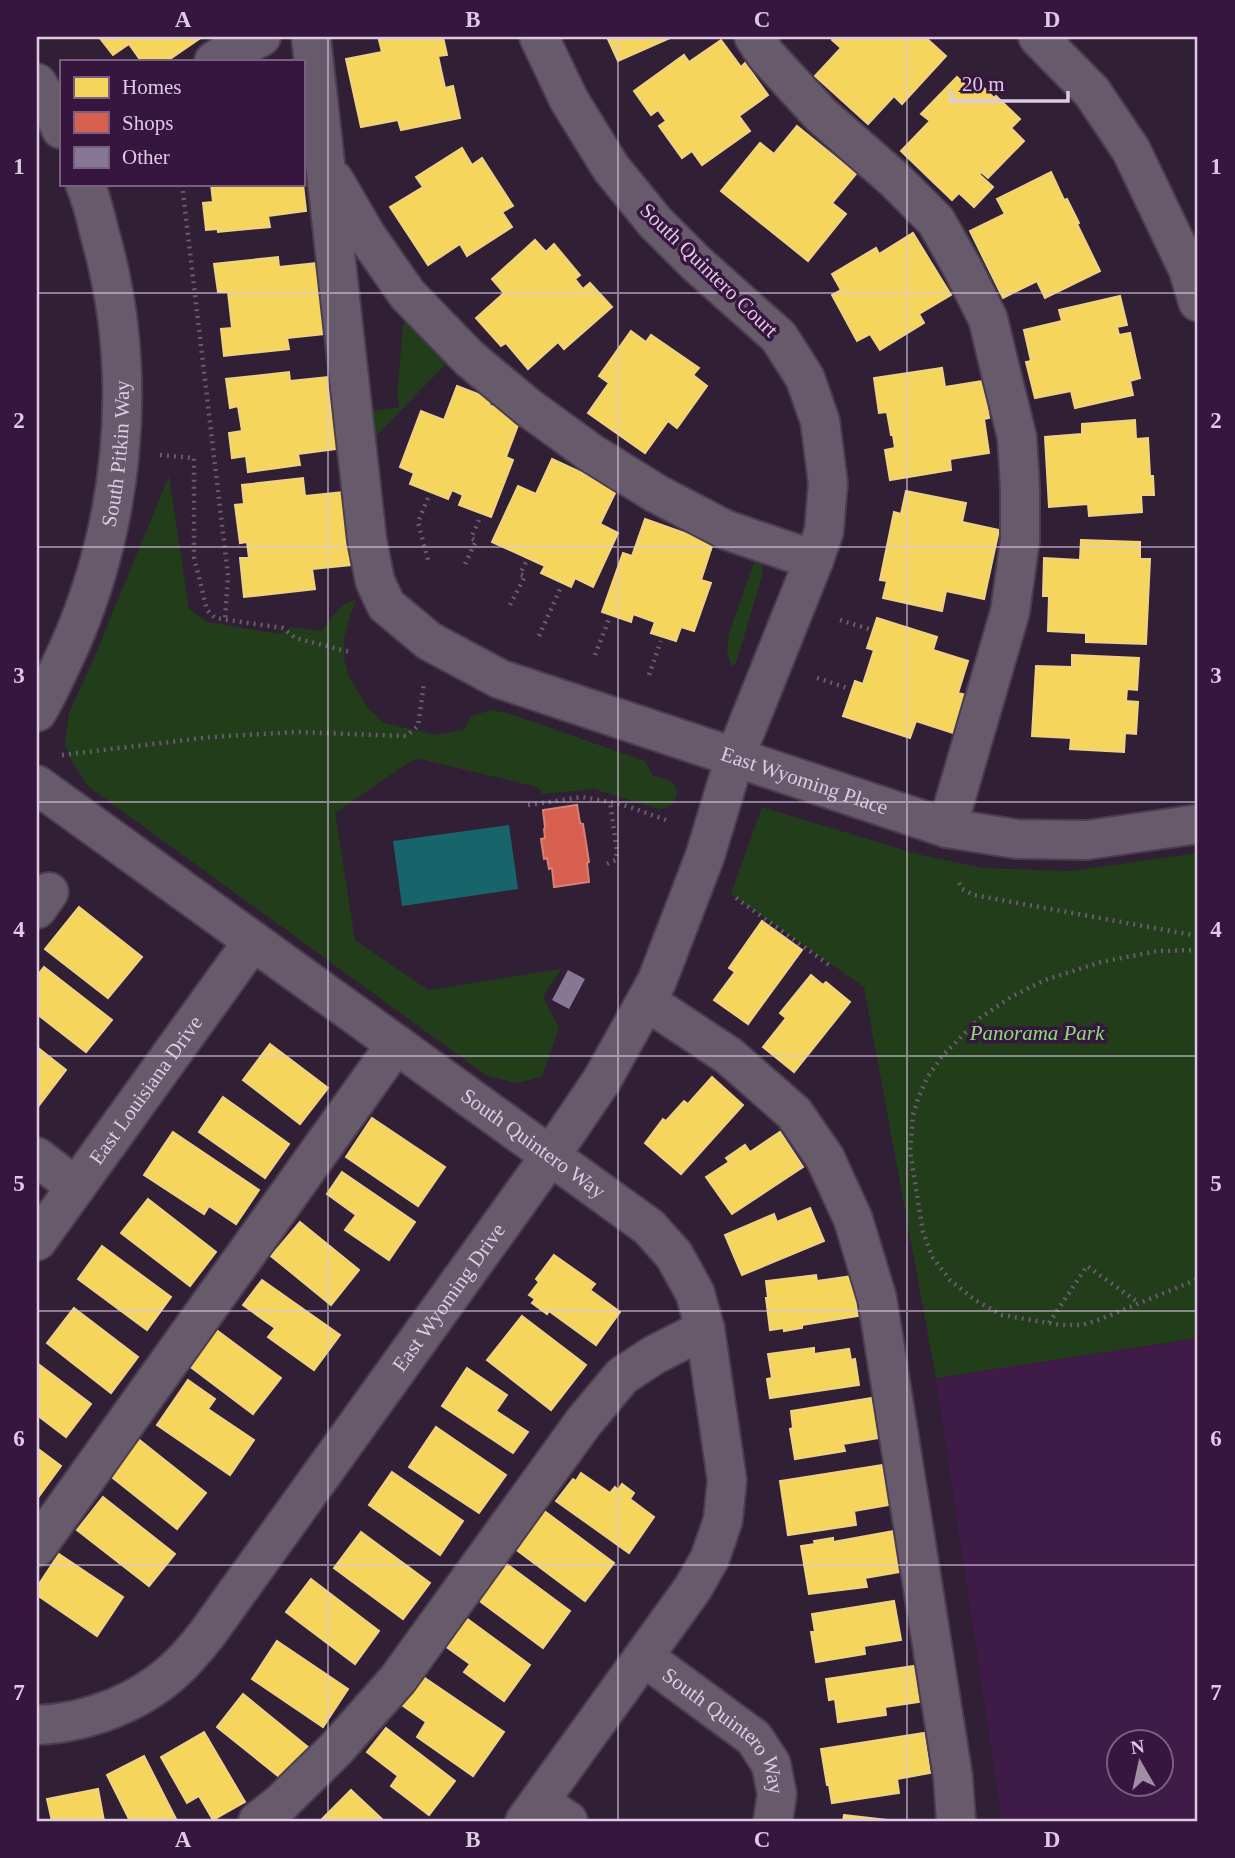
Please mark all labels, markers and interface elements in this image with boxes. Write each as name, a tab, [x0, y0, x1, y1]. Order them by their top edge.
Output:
text: A	[175, 7, 192, 32]
text: B	[465, 7, 481, 32]
text: C	[754, 7, 770, 32]
text: D	[1044, 7, 1060, 32]
legend	[60, 60, 304, 186]
scale bar	[951, 60, 1069, 104]
text: 20 m	[962, 72, 1005, 96]
text: Homes	[122, 75, 182, 99]
text: Shops	[122, 111, 173, 135]
text: Other	[122, 145, 170, 169]
text: 1	[13, 154, 25, 179]
text: 1	[1210, 154, 1222, 179]
street label: South Quintero Court	[635, 198, 783, 342]
street label: South Pitkin Way	[96, 380, 134, 529]
text: 2	[13, 408, 25, 433]
text: 2	[1210, 408, 1222, 433]
text: 3	[13, 663, 25, 688]
text: 3	[1210, 663, 1222, 688]
street label: East Wyoming Place	[718, 742, 891, 820]
text: 4	[13, 917, 25, 942]
text: 4	[1210, 917, 1222, 942]
street label: East Louisiana Drive	[84, 1011, 207, 1169]
park label: Panorama Park	[969, 1021, 1105, 1045]
street label: South Quintero Way	[456, 1083, 610, 1204]
text: 5	[13, 1171, 25, 1196]
text: 5	[1210, 1171, 1222, 1196]
street label: East Wyoming Drive	[387, 1219, 510, 1376]
text: 6	[13, 1426, 25, 1451]
text: 6	[1210, 1426, 1222, 1451]
street label: South Quintero Way	[658, 1663, 789, 1796]
text: 7	[13, 1680, 25, 1705]
text: 7	[1210, 1680, 1222, 1705]
north arrow	[1106, 1728, 1176, 1798]
text: N	[1129, 1735, 1146, 1758]
text: A	[175, 1827, 192, 1852]
text: B	[465, 1827, 481, 1852]
text: C	[754, 1827, 770, 1852]
text: D	[1044, 1827, 1060, 1852]

